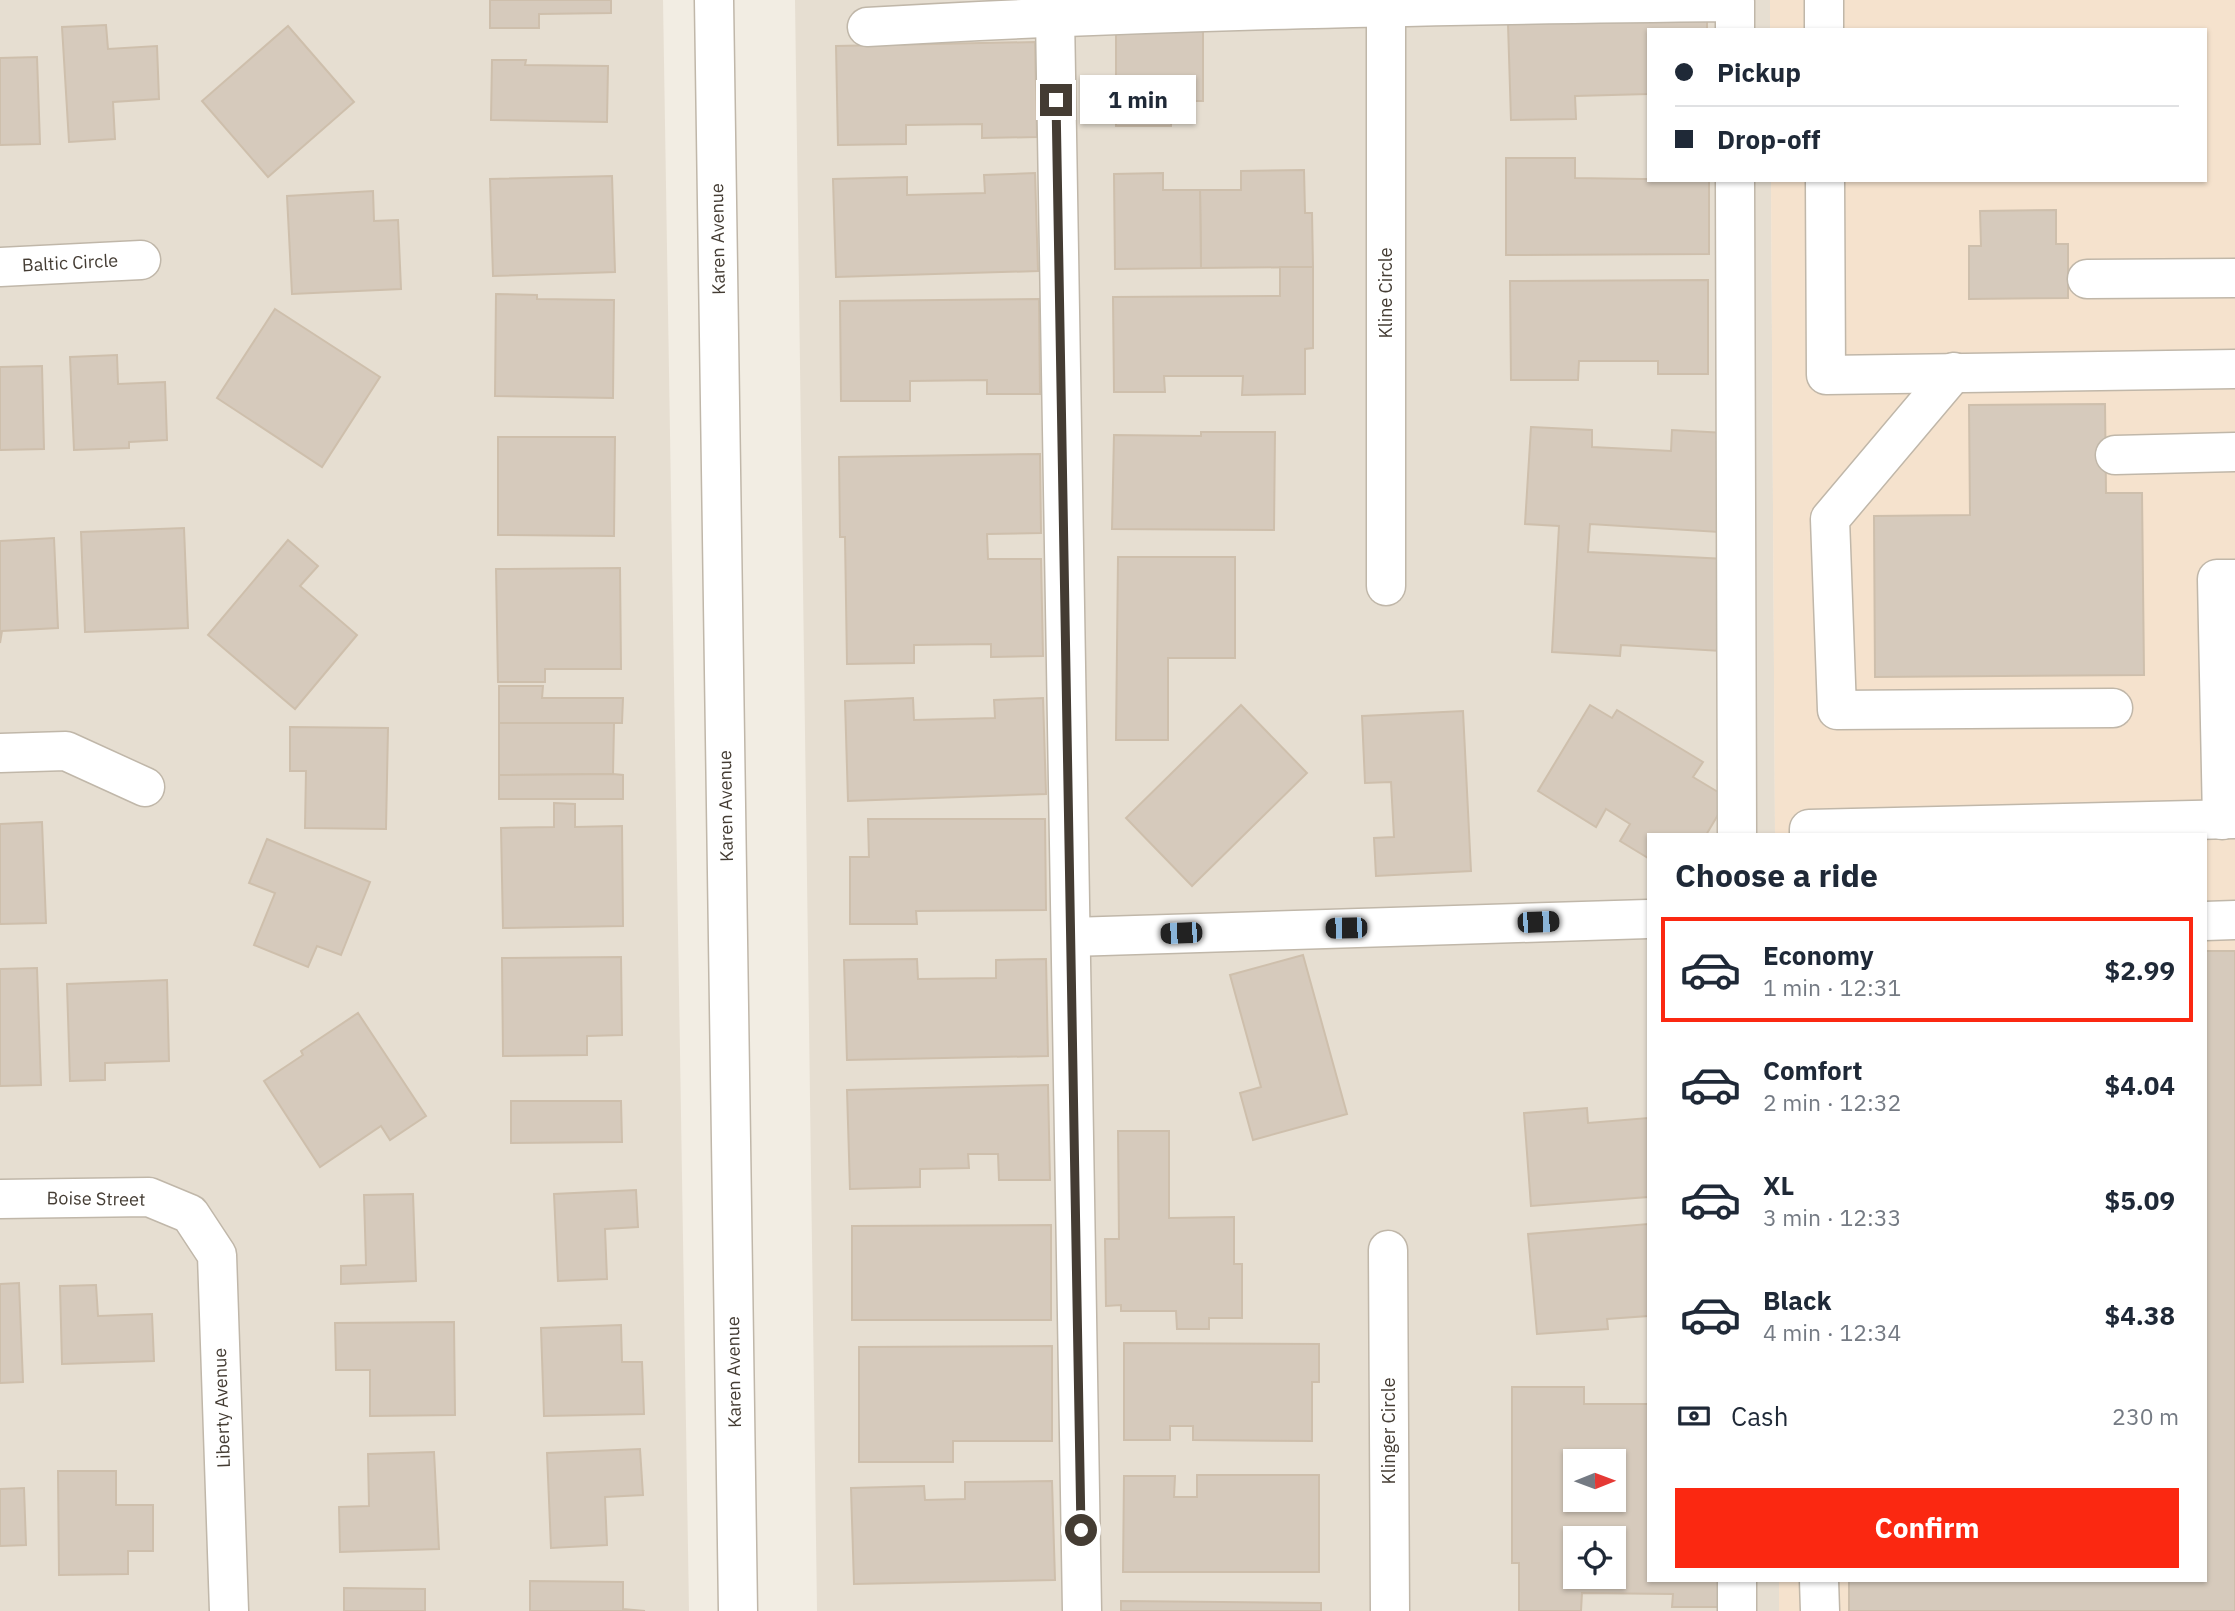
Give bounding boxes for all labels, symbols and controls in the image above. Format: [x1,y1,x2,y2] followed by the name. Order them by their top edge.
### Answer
[1717,55,1801,89] text: Pickup
[1080,76,1196,124] callout: 1 min
[1040,84,1072,116] route end
[1108,84,1168,114] text: 1 min
[1717,122,1820,156] text: Drop-off
[705,183,730,295] street label: Karen Avenue
[1374,247,1397,339] street label: Kline Circle
[21,248,119,277] street label: Baltic Circle
[713,750,738,862] street label: Karen Avenue
[1675,854,1878,896] text: Choose a ride
[1517,911,1560,933] car
[1325,917,1368,939] car
[1160,922,1203,944] car
[1679,938,1742,1001] icon: car
[1763,938,1874,972] text: Economy
[2105,953,2175,987] text: $2.99
[1763,972,1901,1002] text: 1 min · 12:31
[1679,1053,1742,1116] icon: car
[1763,1053,1862,1087] text: Comfort
[2105,1068,2175,1102] text: $4.04
[1763,1087,1901,1117] text: 2 min · 12:32
[1679,1168,1742,1231] icon: car
[1763,1168,1794,1202] text: XL
[2105,1183,2175,1217] text: $5.09
[47,1186,146,1211] street label: Boise Street
[1763,1202,1901,1232] text: 3 min · 12:33
[1679,1283,1742,1346] icon: car
[1763,1283,1831,1317] text: Black
[2105,1298,2175,1332] text: $4.38
[721,1316,746,1428] street label: Karen Avenue
[1763,1317,1901,1347] text: 4 min · 12:34
[208,1347,235,1468] street label: Liberty Avenue
[1377,1377,1400,1485] street label: Klinger Circle
[1675,1397,1713,1435] icon: cash
[1731,1399,1788,1433] text: Cash
[2112,1401,2179,1431] text: 230 m
[1563,1449,1626,1512] north arrow
[1563,1449,1626,1589] map controls
[1675,1488,2179,1568] button: Confirm
[1065,1514,1097,1546] route start
[1563,1526,1626,1589] button: locate

